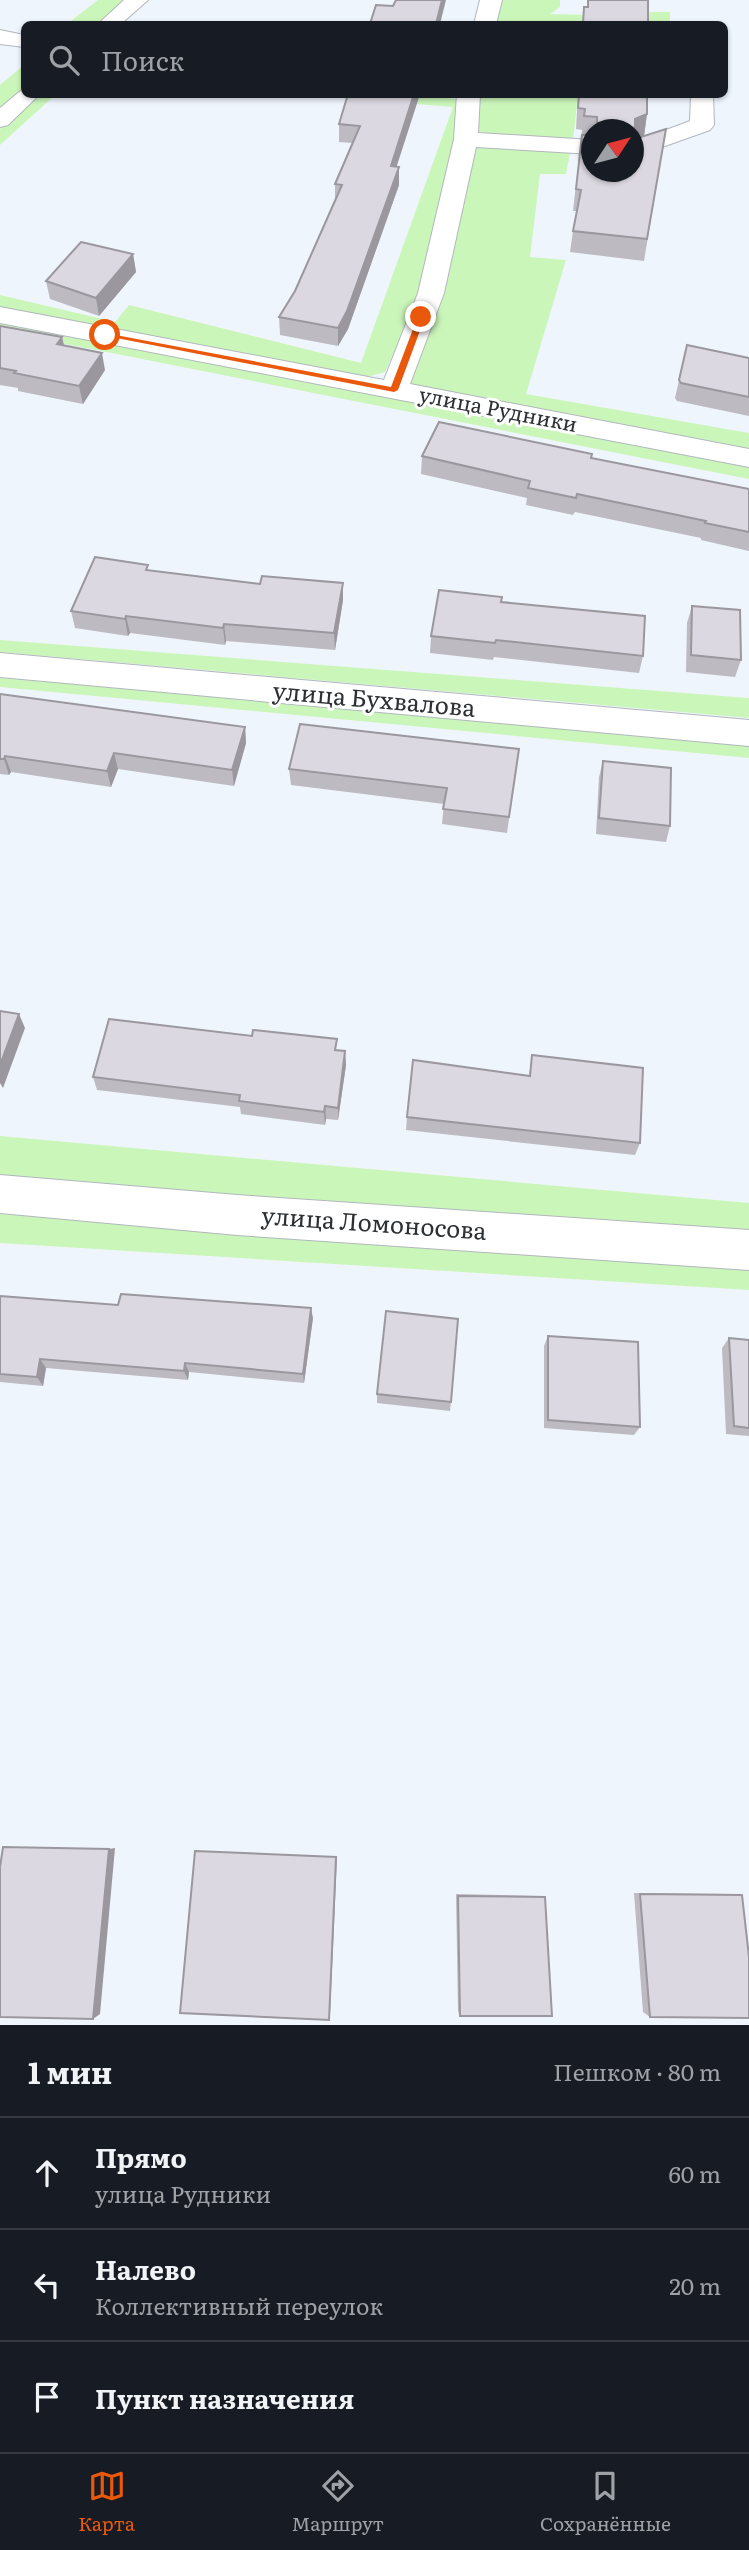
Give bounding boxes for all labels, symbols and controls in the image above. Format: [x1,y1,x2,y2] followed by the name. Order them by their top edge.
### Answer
[21,21,728,98] search box
[101,40,184,79] text: Поиск
[45,41,83,79] icon: search
[581,119,644,182] north arrow
[405,301,436,332] route end
[89,319,120,350] route start
[417,377,580,438] street label: улица Рудники
[271,671,477,724] street label: улица Бухвалова
[260,1196,488,1247] street label: улица Ломоносова
[28,2049,112,2093] text: 1 мин
[553,2054,721,2088] text: Пешком · 80 m
[95,2137,187,2176] text: Прямо
[28,2154,66,2192] icon: ahead
[668,2156,721,2190] text: 60 m
[95,2176,271,2210] text: улица Рудники
[95,2249,196,2288] text: Налево
[28,2266,66,2304] icon: left
[669,2268,721,2302] text: 20 m
[95,2288,383,2322] text: Коллективный переулок
[28,2378,66,2416] icon: arrive
[95,2378,354,2417] text: Пункт назначения
[78,2467,135,2537] tab: Карта
[291,2467,384,2537] tab: Маршрут
[540,2467,671,2537] tab: Сохранённые

